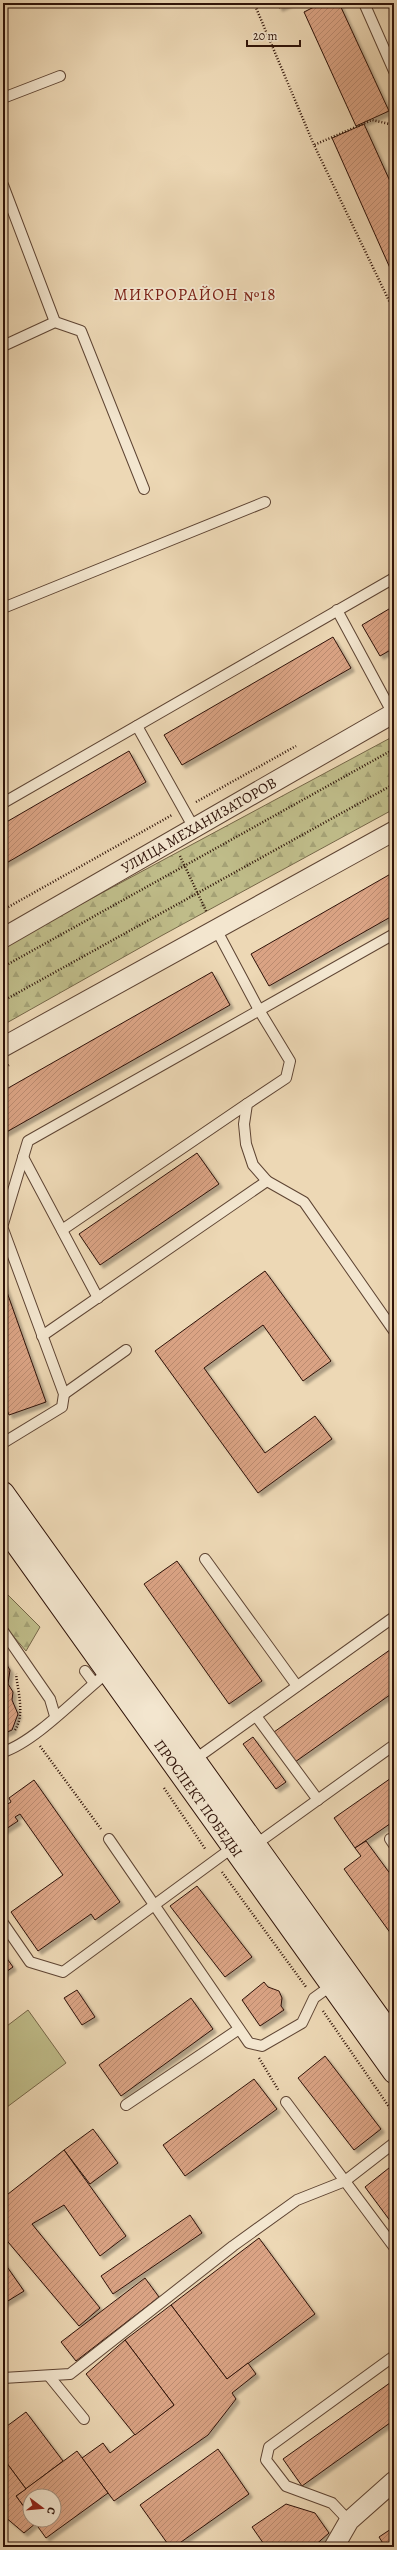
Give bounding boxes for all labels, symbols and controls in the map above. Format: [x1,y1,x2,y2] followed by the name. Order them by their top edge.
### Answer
[247,22,300,48] scale bar
[253,28,277,44] text: 20 m
[113,283,277,306] district label: МИКРОРАЙОН №18
[117,773,280,878] street label: УЛИЦА МЕХАНИЗАТОРОВ
[150,1736,247,1861] street label: ПРОСПЕКТ ПОБЕДЫ
[22,2488,62,2528] north arrow
[43,2505,59,2516] text: С

